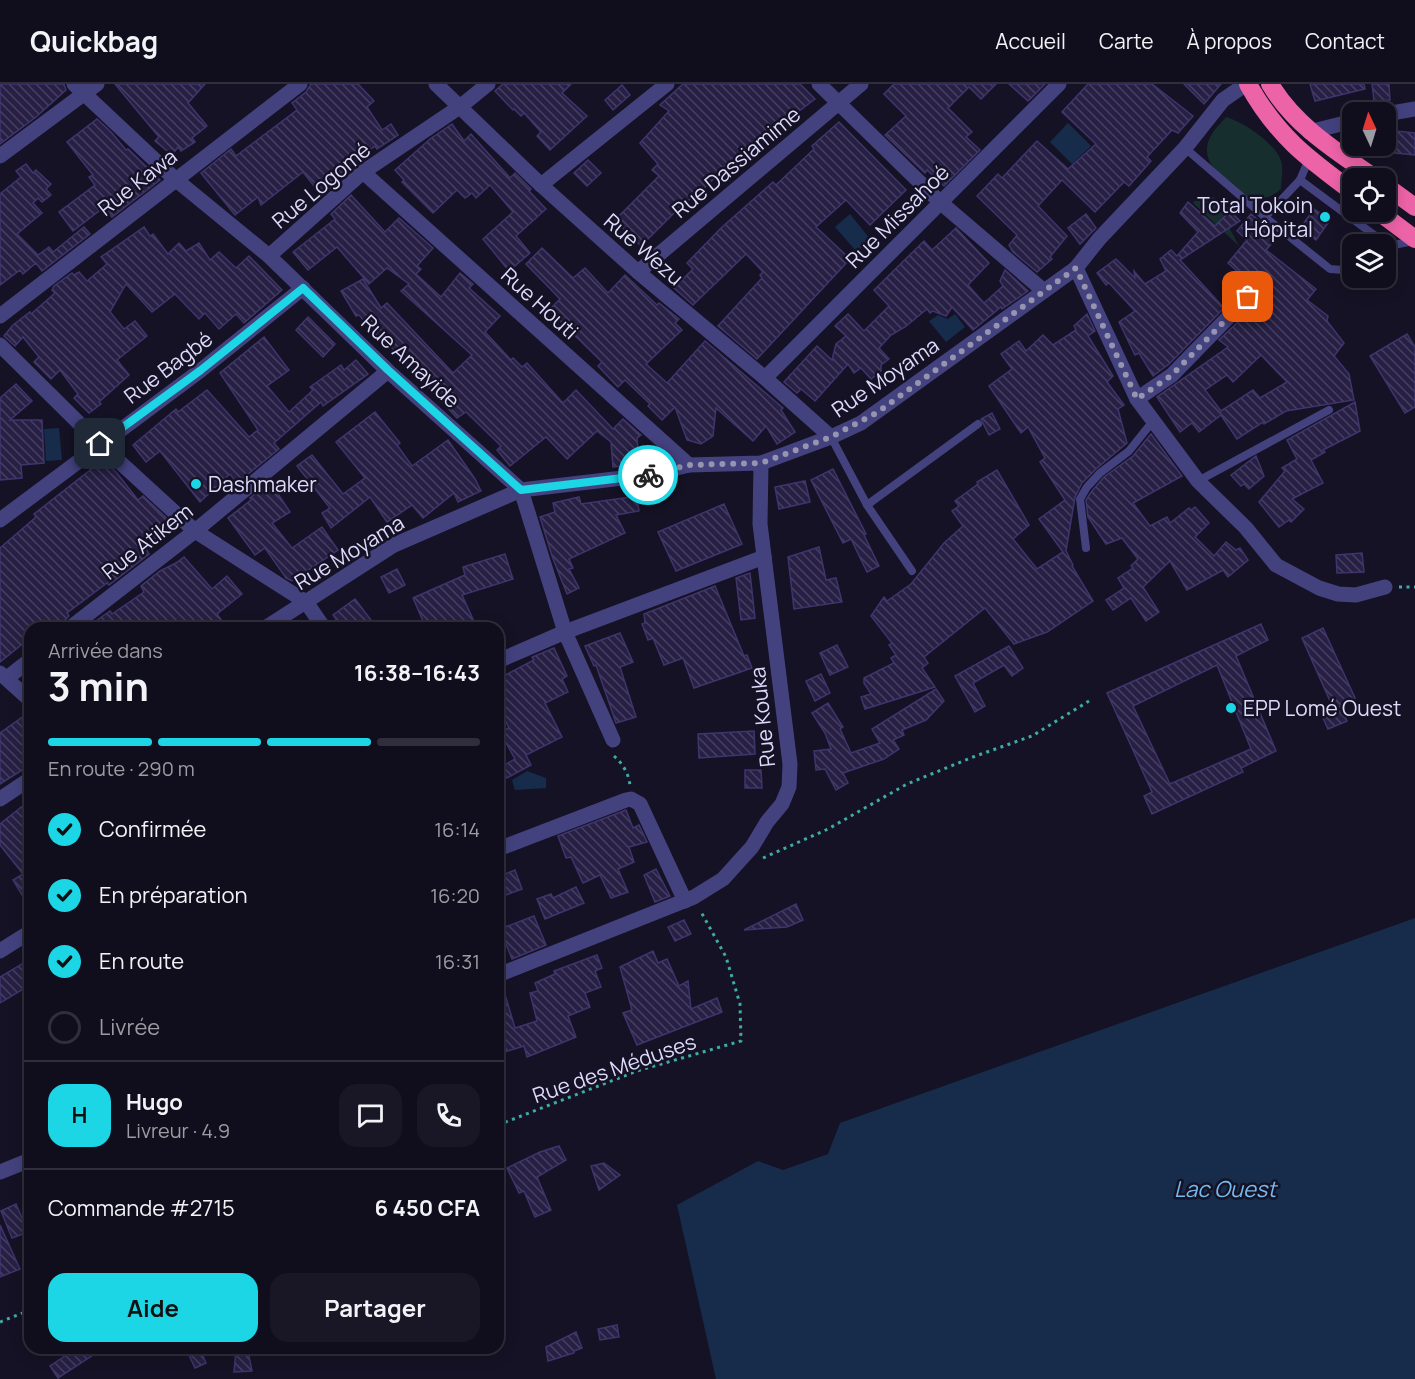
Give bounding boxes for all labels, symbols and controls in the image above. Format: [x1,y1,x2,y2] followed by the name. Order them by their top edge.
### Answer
[30,22,158,60] text: Quickbag
[995,27,1066,55] text: Accueil
[1099,27,1153,55] text: Carte
[1186,27,1272,55] text: À propos
[1305,27,1385,55] text: Contact
[666,100,806,224] street label: Rue Dassiamime
[1342,102,1396,156] north arrow
[1342,102,1396,288] map controls
[266,136,376,234] street label: Rue Logomé
[92,142,182,222] street label: Rue Kawa
[839,158,955,274] street label: Rue Missahoé
[1342,168,1396,222] button: locate
[1197,191,1313,243] place label: Total Tokoin Hôpital
[598,207,690,291] street label: Rue Wezu
[1318,210,1332,224] marker: Total Tokoin Hôpital
[1342,234,1396,288] button: layers
[495,261,585,345] street label: Rue Houti
[1222,271,1273,322] pin
[1231,280,1264,313] icon: bag
[356,308,466,414] street label: Rue Amayide
[118,325,218,409] street label: Rue Bagbé
[826,331,944,423] street label: Rue Moyama
[74,418,125,469] pin
[83,427,116,460] icon: home
[618,445,678,505] courier
[632,459,665,492] icon: bike
[208,470,317,498] place label: Dashmaker
[189,477,203,491] marker: Dashmaker
[96,497,198,585] street label: Rue Atikem
[289,508,409,596] street label: Rue Moyama
[48,637,163,664] text: Arrivée dans
[354,658,480,688] text: 16:38–16:43
[48,659,149,713] text: 3 min
[743,665,781,769] street label: Rue Kouka
[1243,694,1401,722] place label: EPP Lomé Ouest
[1224,701,1238,715] marker: EPP Lomé Ouest
[48,755,195,782] text: En route · 290 m
[48,813,81,846] icon: check
[99,814,206,844] text: Confirmée
[434,816,480,843] text: 16:14
[48,879,81,912] icon: check
[99,880,247,910] text: En préparation
[430,882,480,909] text: 16:20
[48,945,81,978] icon: check
[99,946,184,976] text: En route
[435,948,480,975] text: 16:31
[99,1012,160,1042] text: Livrée
[528,1027,700,1109] street label: Rue des Méduses
[339,1084,402,1147] button: chat
[417,1084,480,1147] button: phone
[126,1087,183,1117] text: Hugo
[72,1100,87,1130] text: H
[126,1117,230,1144] text: Livreur · 4.9
[1174,1174,1278,1204] water label: Lac Ouest
[48,1193,235,1223] text: Commande #2715
[374,1193,480,1223] text: 6 450 CFA
[48,1273,258,1342] button: Aide
[270,1273,480,1342] button: Partager

